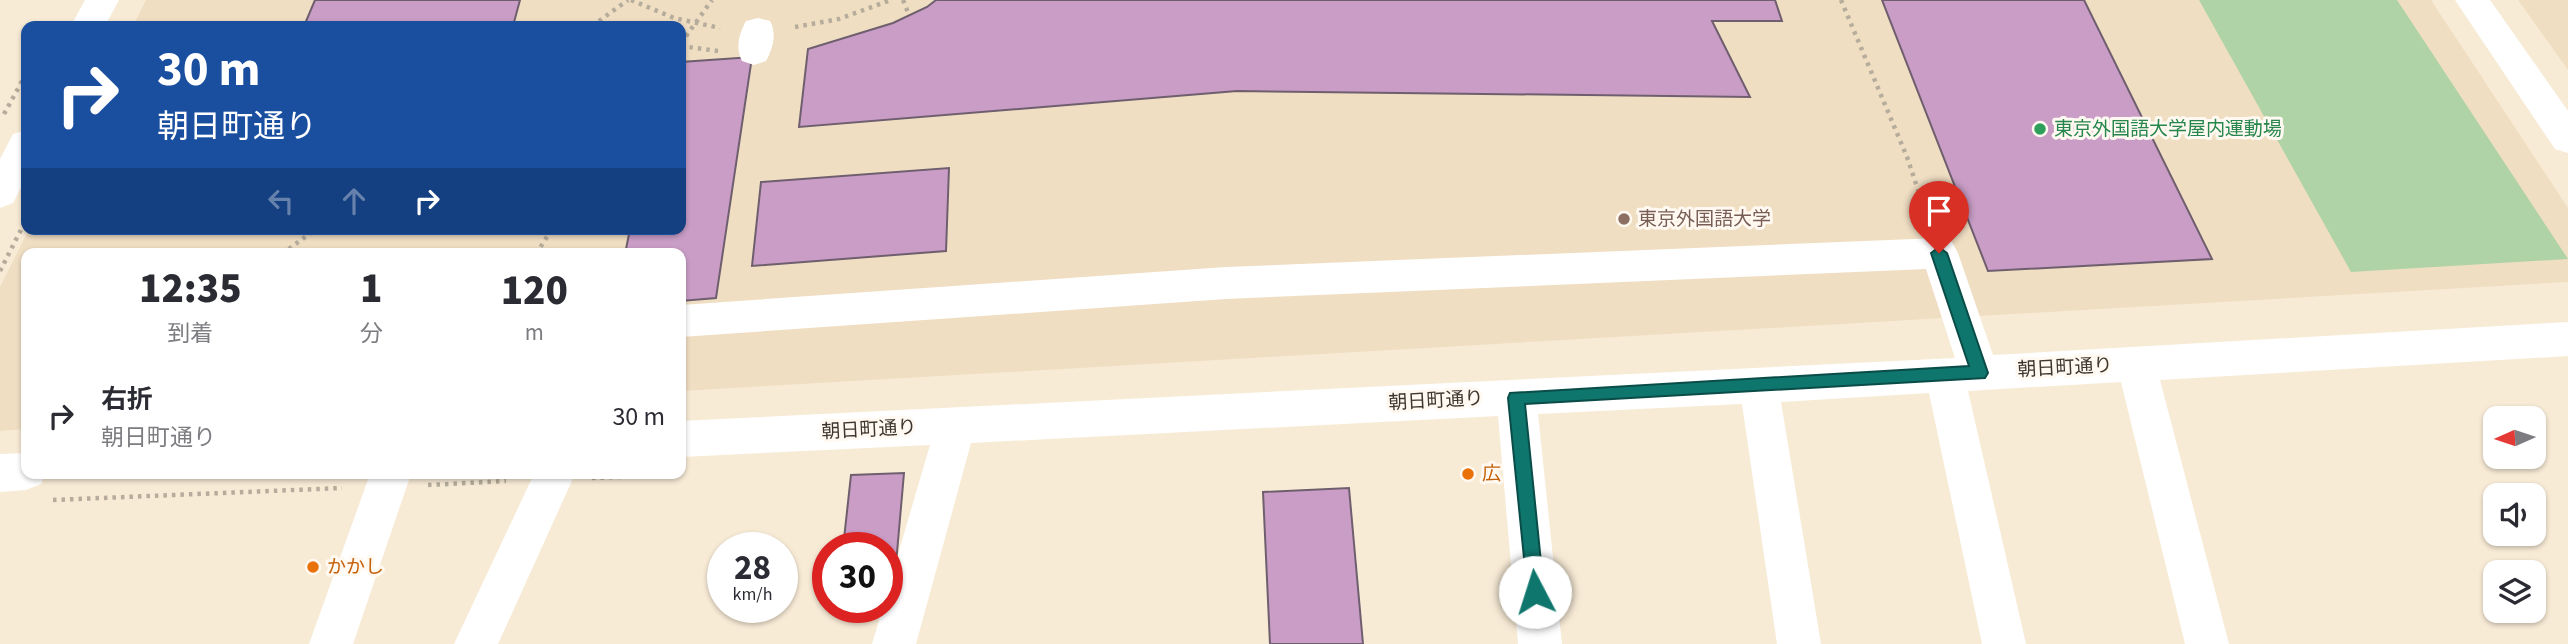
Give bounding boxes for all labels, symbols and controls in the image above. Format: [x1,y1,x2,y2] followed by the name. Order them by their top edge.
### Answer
[157,35,261,105] text: 30 m
[42,49,133,140] icon: right
[157,104,317,150] text: 朝日町通り
[2054,116,2282,143] place label: 東京外国語大学屋内運動場
[2032,121,2048,137] marker: 東京外国語大学屋内運動場
[1909,181,1969,253] pin
[262,182,300,220] icon: left
[335,182,373,220] icon: ahead
[408,182,446,220] icon: right
[1920,192,1958,230] icon: arrive
[1638,206,1771,233] place label: 東京外国語大学
[1616,211,1632,227] marker: 東京外国語大学
[139,259,242,319] text: 12:35
[360,259,382,319] text: 1
[501,261,568,321] text: 120
[525,316,544,349] text: m
[167,317,213,350] text: 到着
[360,317,383,350] text: 分
[2017,352,2113,384] street label: 朝日町通り
[101,381,153,418] text: 右折
[1388,385,1484,417] street label: 朝日町通り
[42,397,80,435] icon: right
[612,398,665,435] text: 30 m
[2483,406,2546,469] north arrow
[2483,406,2546,623] map controls
[821,414,917,446] street label: 朝日町通り
[101,421,216,454] text: 朝日町通り
[1482,461,1501,488] place label: 広
[1460,466,1476,482] marker: 広
[2483,483,2546,546] button: sound
[812,532,903,623] speed limit sign: 30
[734,543,771,593] text: 28
[327,554,384,581] place label: かかし
[1498,555,1572,629] position arrow
[305,559,321,575] marker: かかし
[2483,560,2546,623] button: layers
[733,582,772,607] text: km/h

